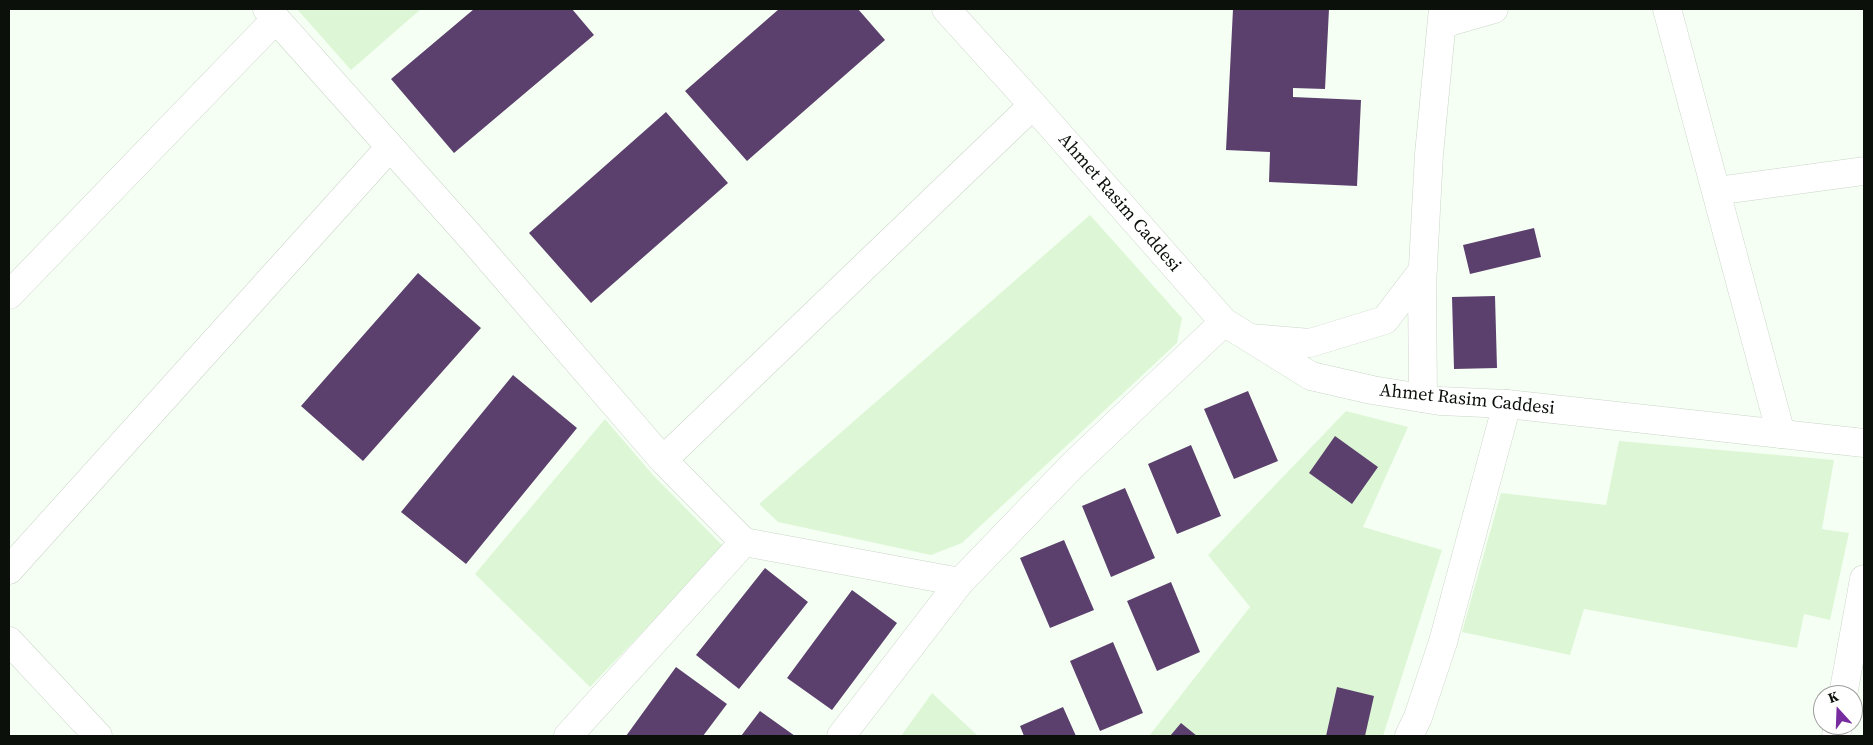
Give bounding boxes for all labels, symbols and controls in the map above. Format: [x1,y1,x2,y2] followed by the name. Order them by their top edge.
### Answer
[1053,130,1185,276] street label: Ahmet Rasim Caddesi
[1378,380,1556,420] street label: Ahmet Rasim Caddesi
[1813,685,1863,735] north arrow
[1825,686,1841,708] text: K

